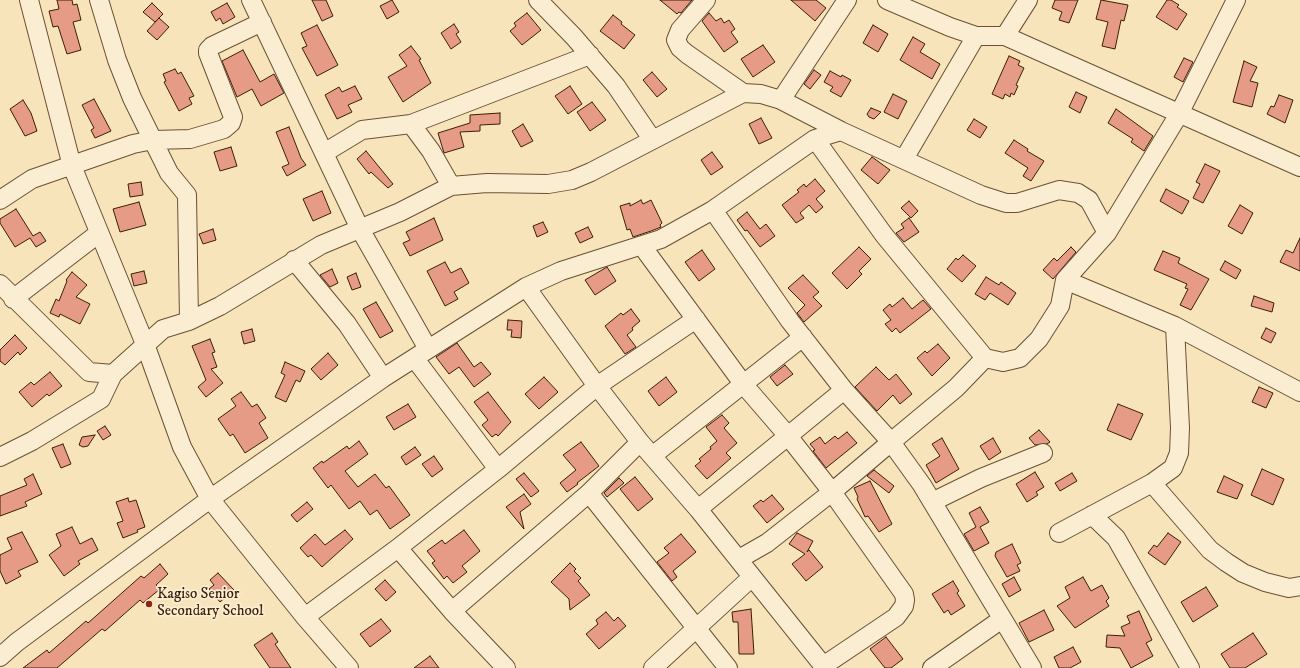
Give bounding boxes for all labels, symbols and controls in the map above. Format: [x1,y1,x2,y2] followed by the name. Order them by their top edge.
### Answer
[157,586,264,621] place label: Kagiso Senior Secondary School
[144,599,154,609] marker: Kagiso Senior Secondary School

